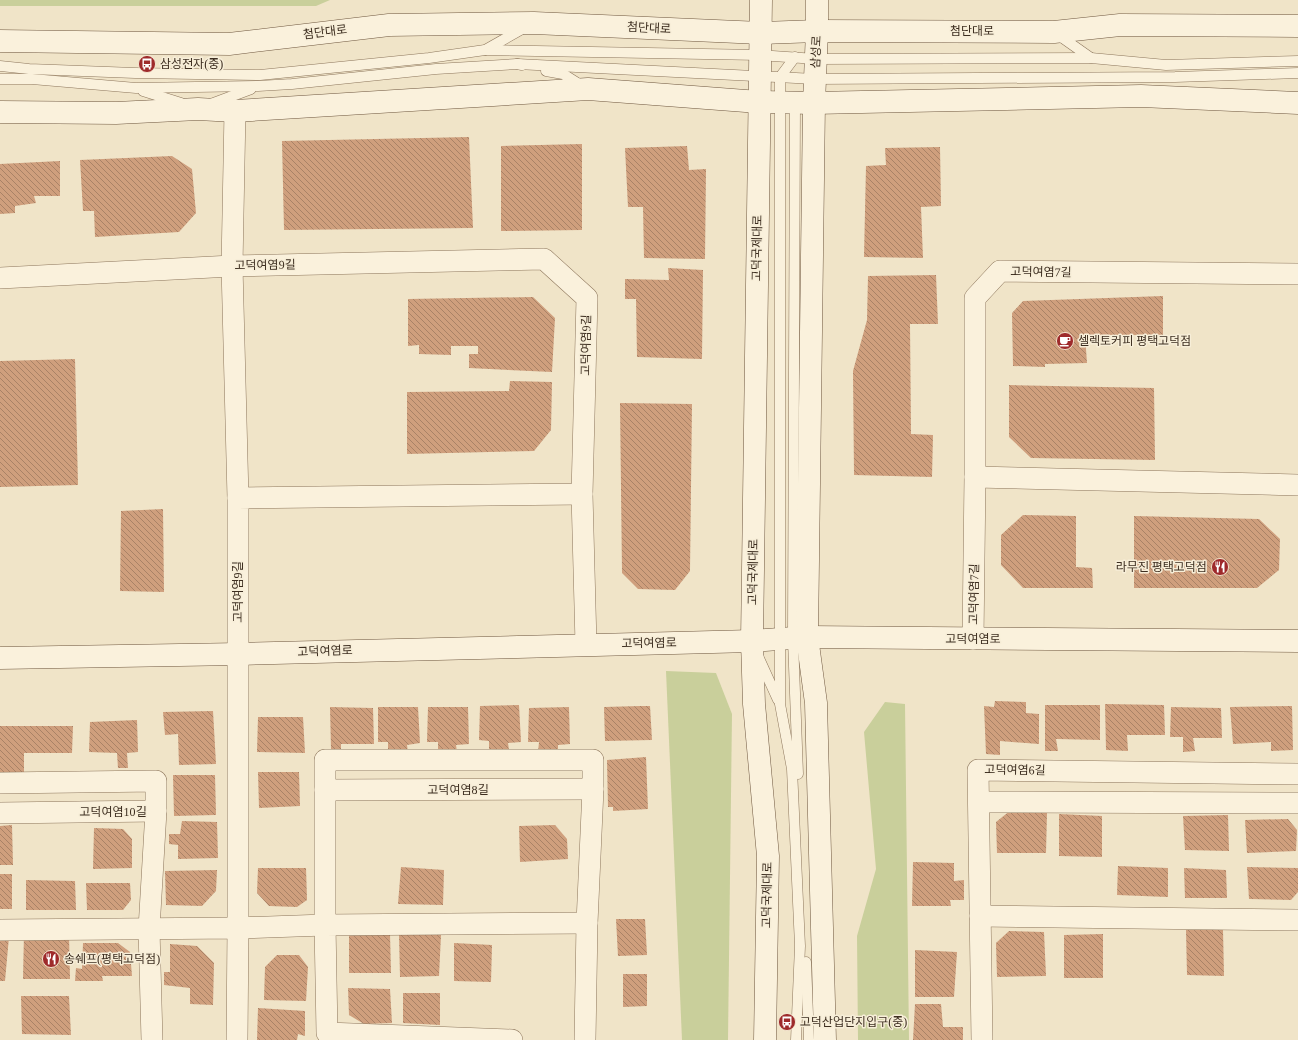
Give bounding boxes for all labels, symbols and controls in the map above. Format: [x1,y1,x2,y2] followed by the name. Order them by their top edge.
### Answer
[627,20,671,36] street label: 첨단대로
[302,22,348,42] street label: 첨단대로
[950,24,994,38] street label: 첨단대로
[808,35,824,69] street label: 삼성로
[137,54,157,74] bus stop icon: 삼성전자(중)
[160,57,223,71] place label: 삼성전자(중)
[749,215,765,281] street label: 고덕국제대로
[234,257,296,273] street label: 고덕여염9길
[1010,264,1072,280] street label: 고덕여염7길
[578,314,594,376] street label: 고덕여염9길
[1055,331,1075,351] cafe icon: 셀렉토커피 평택고덕점
[1078,334,1191,348] place label: 셀렉토커피 평택고덕점
[745,539,761,605] street label: 고덕국제대로
[1210,557,1230,577] restaurant icon: 라무진 평택고덕점
[1116,560,1207,574] place label: 라무진 평택고덕점
[231,561,245,623] street label: 고덕여염9길
[966,563,982,625] street label: 고덕여염7길
[945,632,1001,646] street label: 고덕여염로
[621,636,677,650] street label: 고덕여염로
[297,643,353,659] street label: 고덕여염로
[984,762,1046,778] street label: 고덕여염6길
[427,783,489,797] street label: 고덕여염8길
[79,805,147,819] street label: 고덕여염10길
[759,862,775,928] street label: 고덕국제대로
[41,949,61,969] restaurant icon: 송쉐프(평택고덕점)
[64,952,160,966] place label: 송쉐프(평택고덕점)
[777,1012,797,1032] bus stop icon: 고덕산업단지입구(중)
[800,1015,907,1029] place label: 고덕산업단지입구(중)

